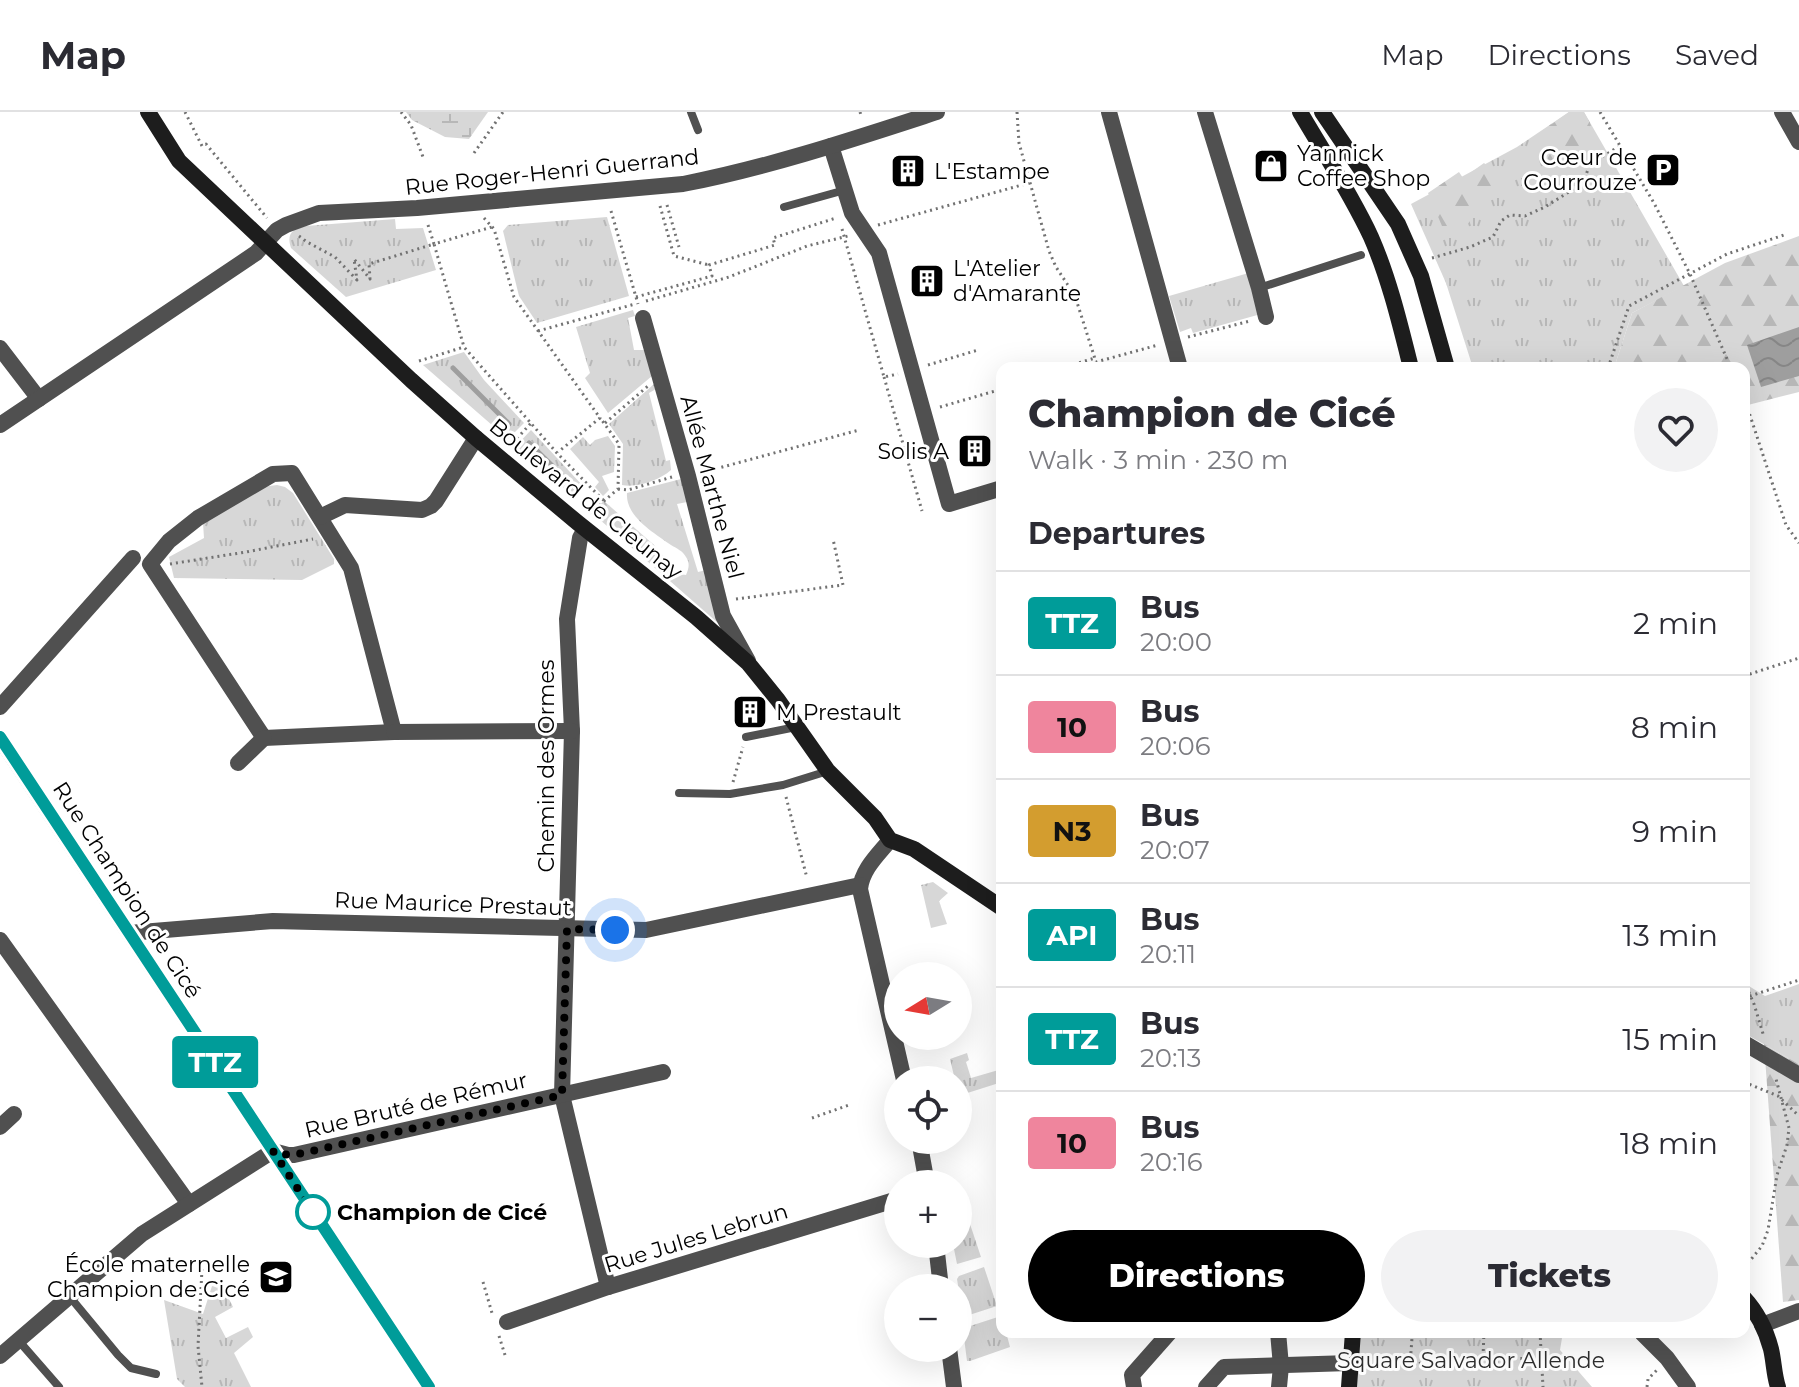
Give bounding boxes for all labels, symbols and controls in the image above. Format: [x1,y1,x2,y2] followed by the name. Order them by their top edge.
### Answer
[40,32,126,79] text: Map
[1381,38,1443,72] text: Map
[1487,38,1631,72] text: Directions
[1675,38,1759,72] text: Saved
[1297,140,1430,192] place label: Yannick Coffee Shop
[404,143,700,201] street label: Rue Roger-Henri Guerrand
[1523,144,1637,196] place label: Cœur de Courrouze
[1252,147,1290,185] shop icon: Yannick Coffee Shop
[1644,151,1682,189] parking icon: Cœur de Courrouze
[889,152,927,190] building icon: L'Estampe
[934,158,1050,185] place label: L'Estampe
[953,255,1081,307] place label: L'Atelier d'Amarante
[908,262,946,300] building icon: L'Atelier d'Amarante
[1634,388,1718,472] button: heart
[1028,390,1396,437] text: Champion de Cicé
[675,392,749,582] street label: Allée Marthe Niel
[484,413,688,585] street label: Boulevard de Cleunay
[956,432,994,470] building icon: Solis A
[878,438,949,465] place label: Solis A
[1028,444,1288,476] text: Walk · 3 min · 230 m
[1028,515,1205,552] text: Departures
[1140,589,1200,626] text: Bus
[1633,605,1718,642] text: 2 min
[1045,606,1099,640] text: TTZ
[1140,626,1212,658] text: 20:00
[533,659,560,872] street label: Chemin des Ormes
[731,693,769,731] building icon: M Prestault
[1140,693,1200,730] text: Bus
[776,699,902,726] place label: M Prestault
[1631,709,1718,746] text: 8 min
[1057,710,1087,744] text: 10
[1140,730,1210,762] text: 20:06
[47,777,207,1003] street label: Rue Champion de Cicé
[1140,797,1200,834] text: Bus
[1632,813,1718,850] text: 9 min
[1052,814,1092,848] text: N3
[1140,834,1210,866] text: 20:07
[334,886,572,922] street label: Rue Maurice Prestaut
[1140,901,1200,938] text: Bus
[595,910,635,950] your location
[1622,917,1718,954] text: 13 min
[1047,918,1097,952] text: API
[1140,938,1196,970] text: 20:11
[884,962,972,1050] north arrow
[884,962,972,1362] map controls
[1140,1005,1200,1042] text: Bus
[1622,1021,1718,1058] text: 15 min
[1045,1022,1099,1056] text: TTZ
[169,1036,261,1088] line badge: TTZ
[1140,1042,1202,1074] text: 20:13
[188,1045,242,1079] text: TTZ
[302,1066,530,1144] street label: Rue Bruté de Rémur
[884,1066,972,1154] button: locate
[1140,1109,1200,1146] text: Bus
[1620,1125,1718,1162] text: 18 min
[1057,1126,1087,1160] text: 10
[1140,1146,1203,1178] text: 20:16
[884,1170,972,1258] button: +
[296,1195,330,1229] marker: Champion de Cicé
[601,1197,791,1279] street label: Rue Jules Lebrun
[337,1199,547,1226] place label: Champion de Cicé
[1028,1230,1365,1322] button: Directions
[1381,1230,1718,1322] button: Tickets
[47,1251,250,1303] place label: École maternelle Champion de Cicé
[257,1258,295,1296] school or university icon: École maternelle Champion de Cicé
[884,1274,972,1362] button: −
[1337,1347,1605,1374] park label: Square Salvador Allende

